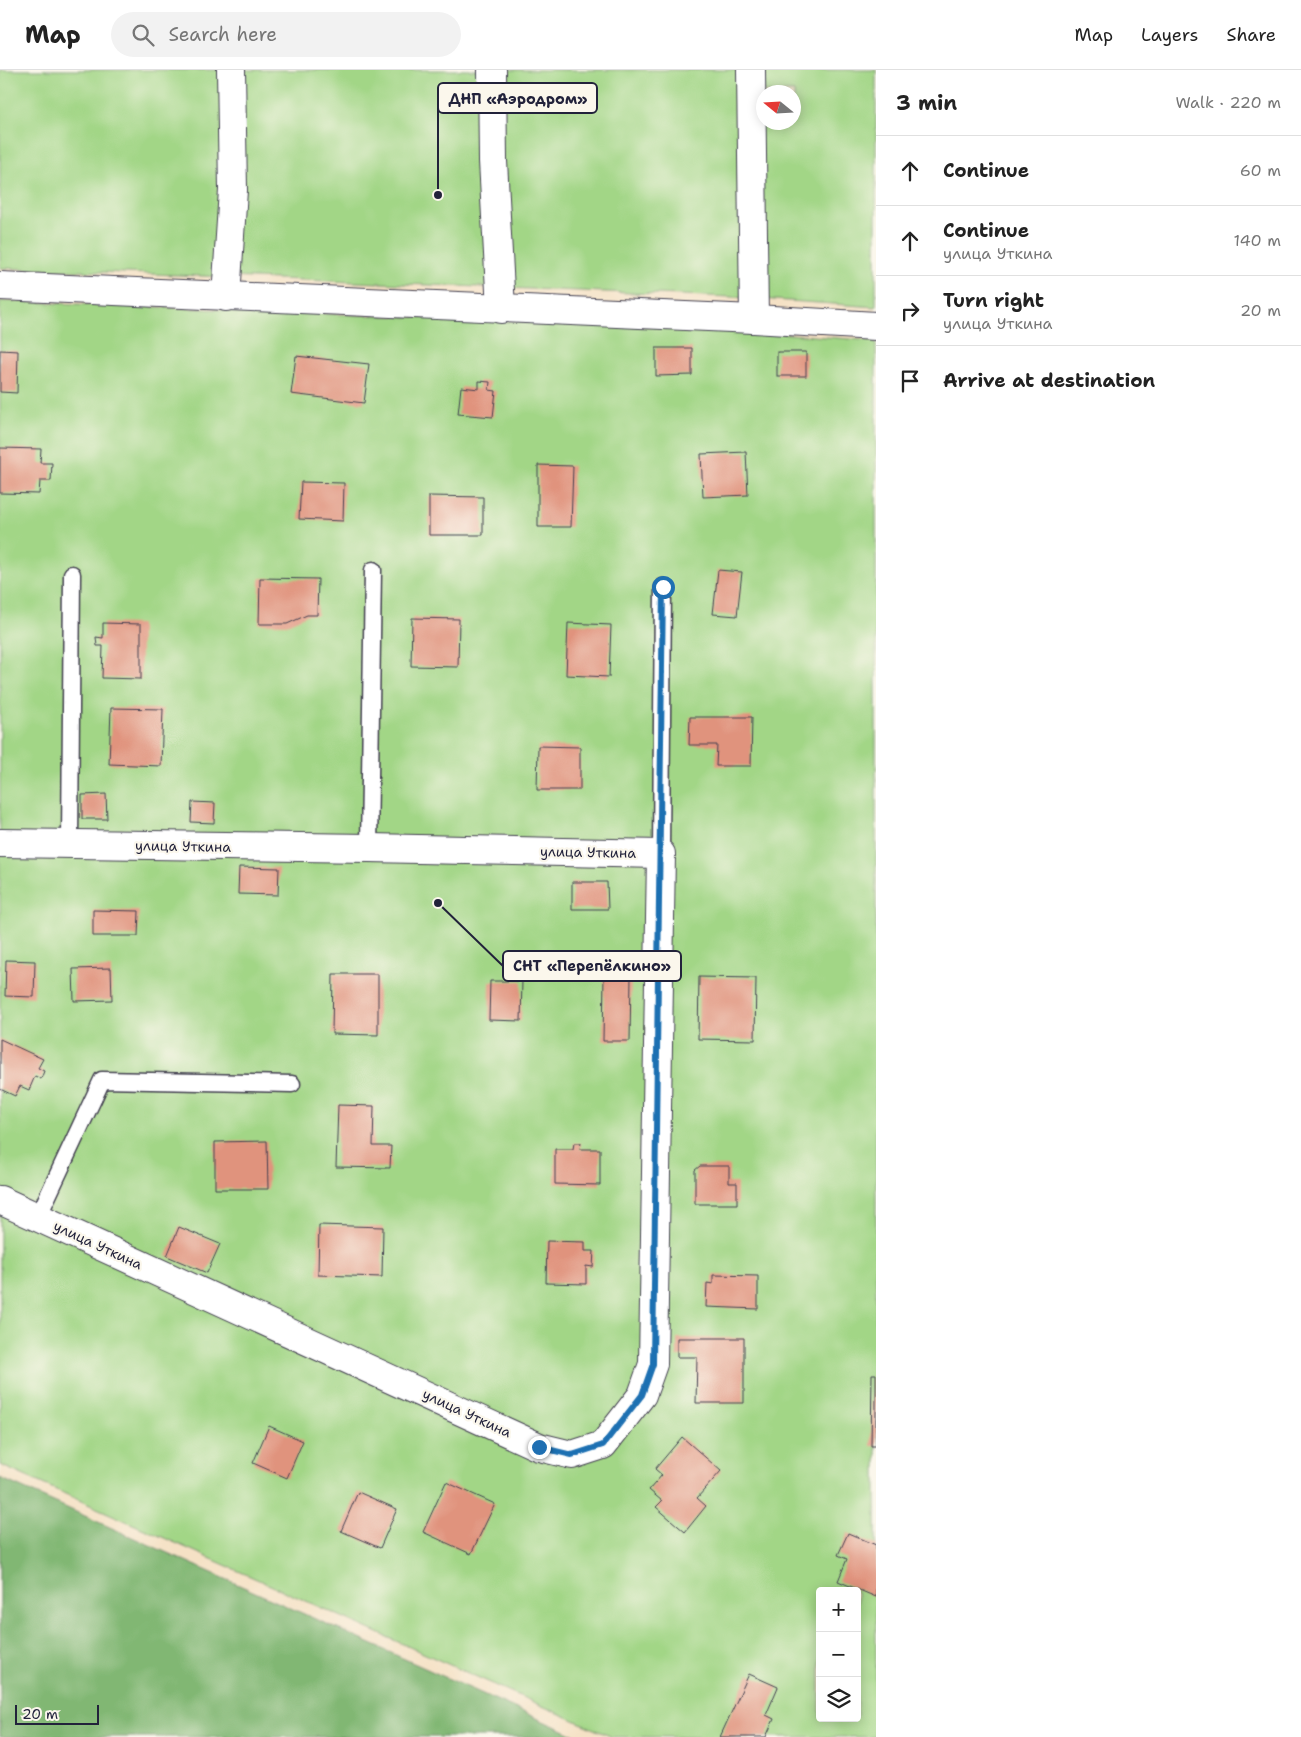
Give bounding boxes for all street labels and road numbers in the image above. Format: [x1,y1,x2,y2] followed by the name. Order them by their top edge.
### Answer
[135,836,231,856] street label: улица Уткина
[540,842,636,862] street label: улица Уткина
[51,1217,146,1274] street label: улица Уткина
[420,1385,515,1442] street label: улица Уткина

